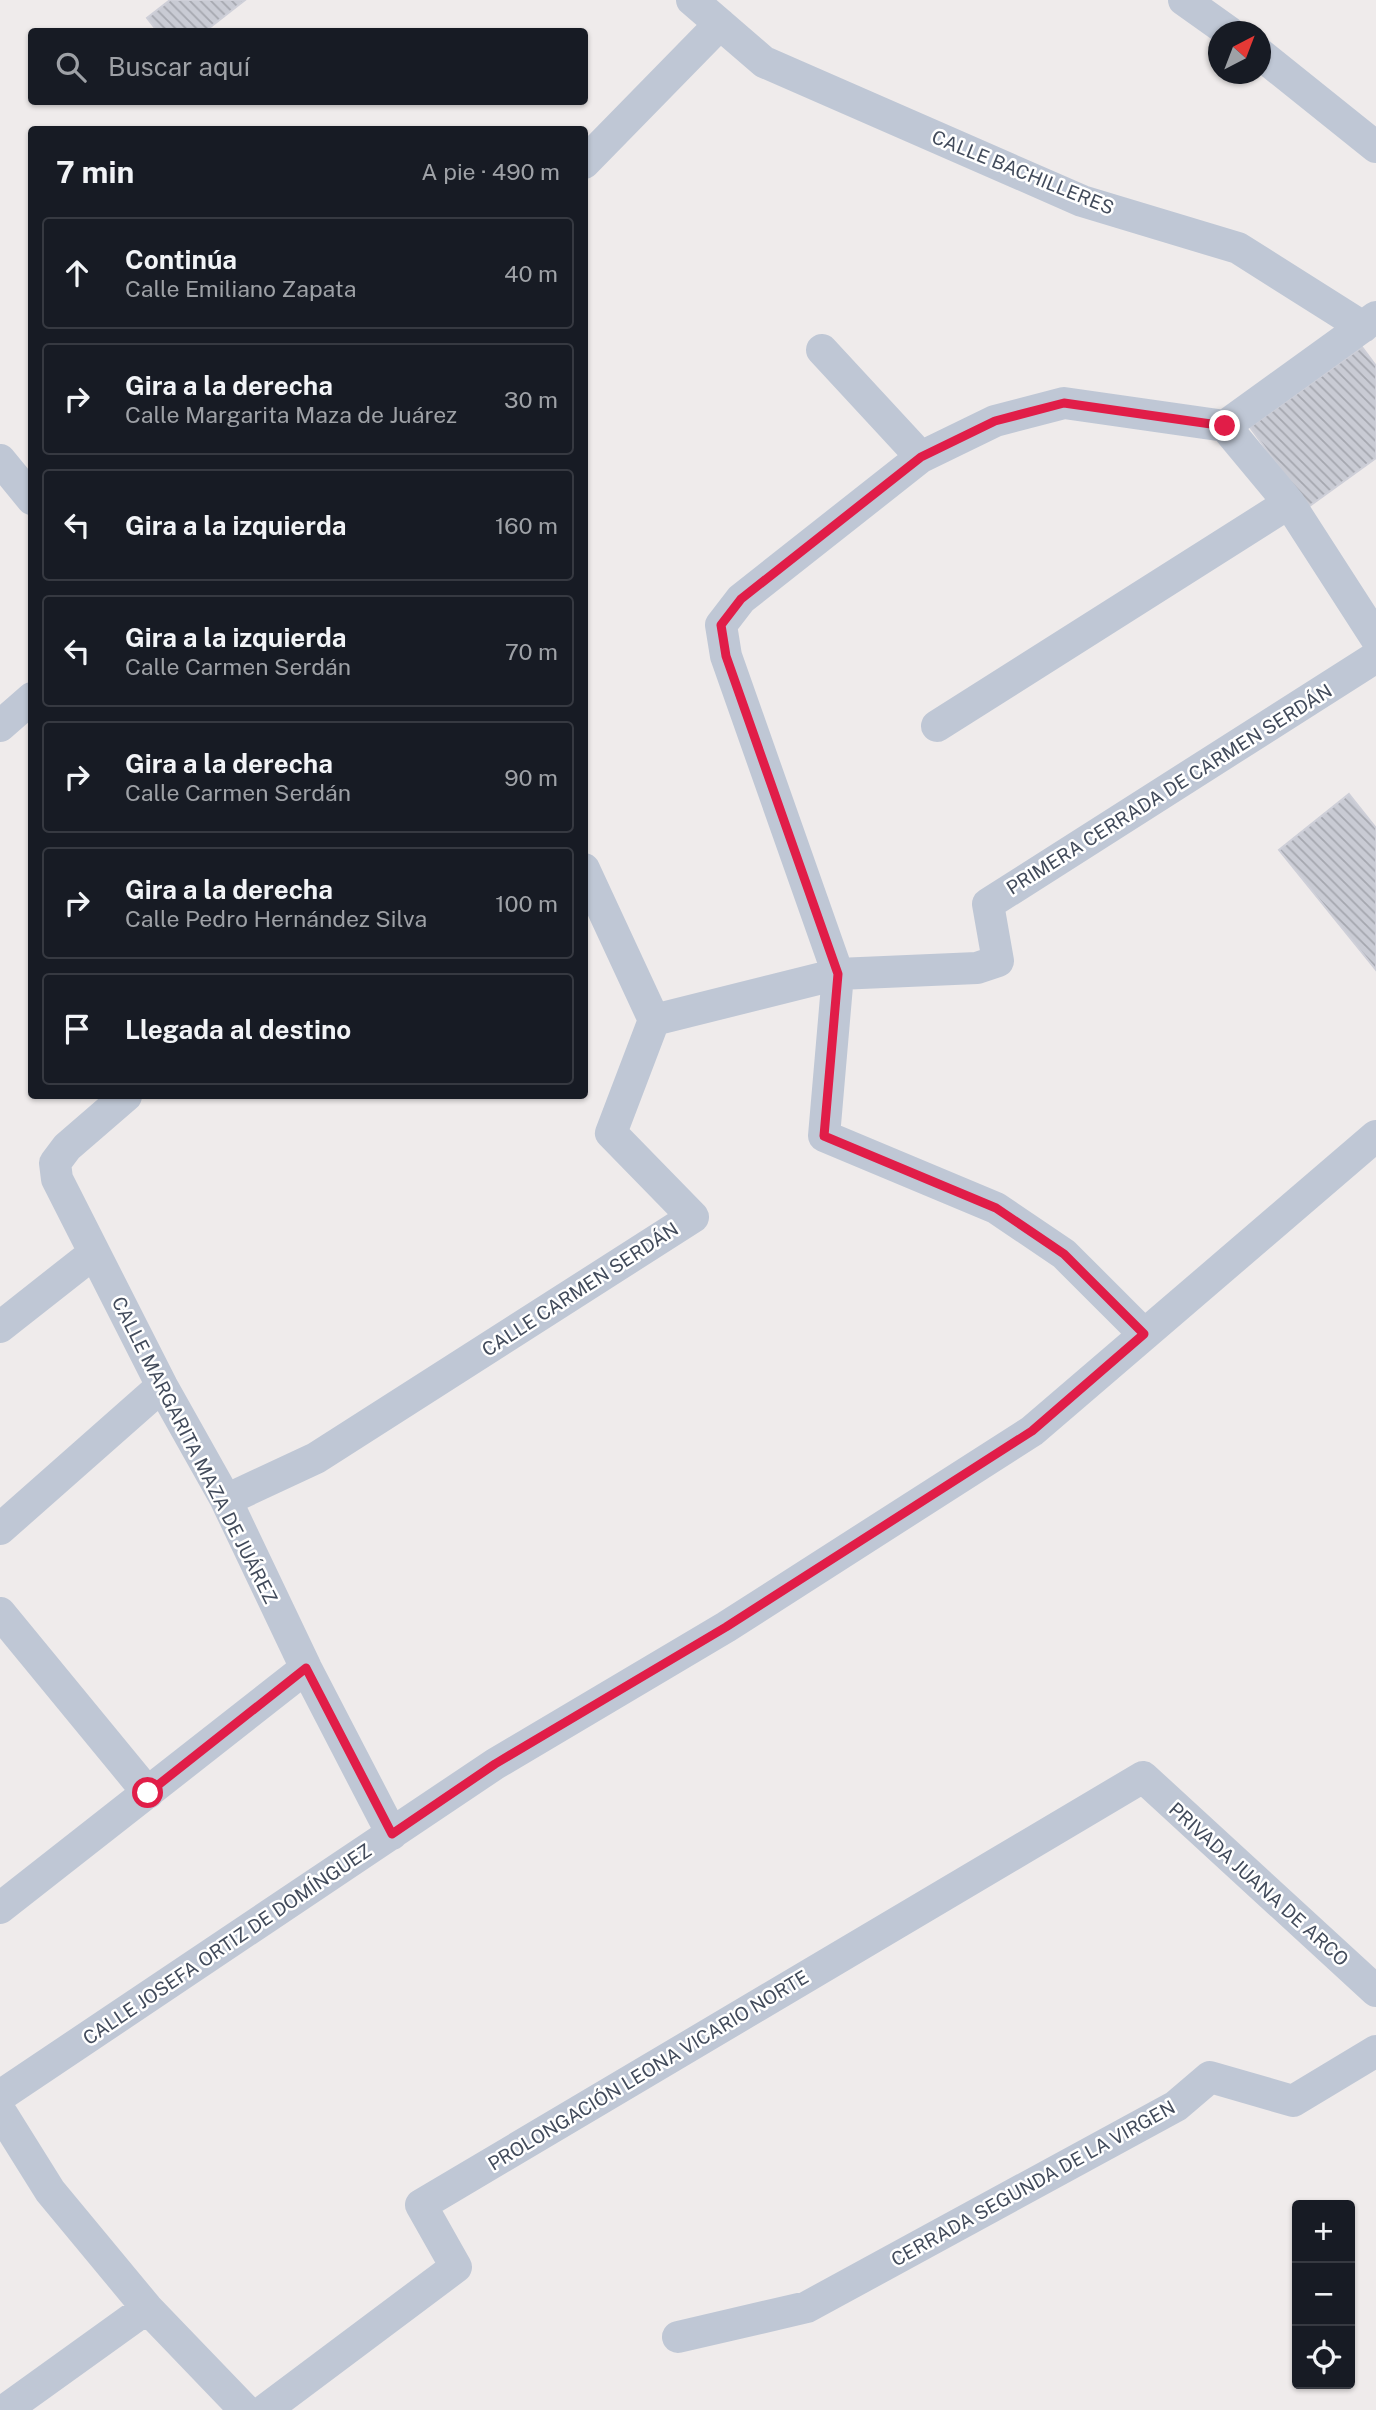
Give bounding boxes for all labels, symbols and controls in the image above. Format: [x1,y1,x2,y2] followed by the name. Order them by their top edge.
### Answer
[1208,21,1271,84] north arrow
[28,28,588,105] search box
[52,48,90,86] icon: search
[108,51,250,82] text: Buscar aquí
[929,125,1117,219] street label: CALLE BACHILLERES
[56,154,134,190] text: 7 min
[421,158,560,185] text: A pie · 490 m
[125,244,237,275] text: Continúa
[58,254,96,292] icon: ahead
[504,260,558,287] text: 40 m
[125,275,356,302] text: Calle Emiliano Zapata
[125,370,333,401] text: Gira a la derecha
[58,380,96,418] icon: right
[504,386,558,413] text: 30 m
[125,401,457,428] text: Calle Margarita Maza de Juárez
[1209,410,1240,441] route end
[58,506,96,544] icon: left
[125,510,347,541] text: Gira a la izquierda
[495,512,558,539] text: 160 m
[125,622,347,653] text: Gira a la izquierda
[58,632,96,670] icon: left
[505,638,558,665] text: 70 m
[125,653,351,680] text: Calle Carmen Serdán
[1002,679,1336,899] street label: PRIMERA CERRADA DE CARMEN SERDÁN
[125,748,333,779] text: Gira a la derecha
[58,758,96,796] icon: right
[504,764,558,791] text: 90 m
[125,779,351,806] text: Calle Carmen Serdán
[125,874,333,905] text: Gira a la derecha
[58,884,96,922] icon: right
[495,890,558,917] text: 100 m
[125,905,427,932] text: Calle Pedro Hernández Silva
[58,1010,96,1048] icon: arrive
[125,1014,351,1045] text: Llegada al destino
[478,1217,682,1361] street label: CALLE CARMEN SERDÁN
[108,1293,282,1607] street label: CALLE MARGARITA MAZA DE JUÁREZ
[132,1777,163,1808] route start
[1165,1798,1353,1970] street label: PRIVADA JUANA DE ARCO
[79,1839,375,2049] street label: CALLE JOSEFA ORTIZ DE DOMÍNGUEZ
[484,1965,812,2175] street label: PROLONGACIÓN LEONA VICARIO NORTE
[887,2096,1179,2270] street label: CERRADA SEGUNDA DE LA VIRGEN
[1292,2200,1355,2389] map controls
[1292,2200,1355,2263] button: +
[1292,2263,1355,2326] button: −
[1292,2326,1355,2389] button: locate

